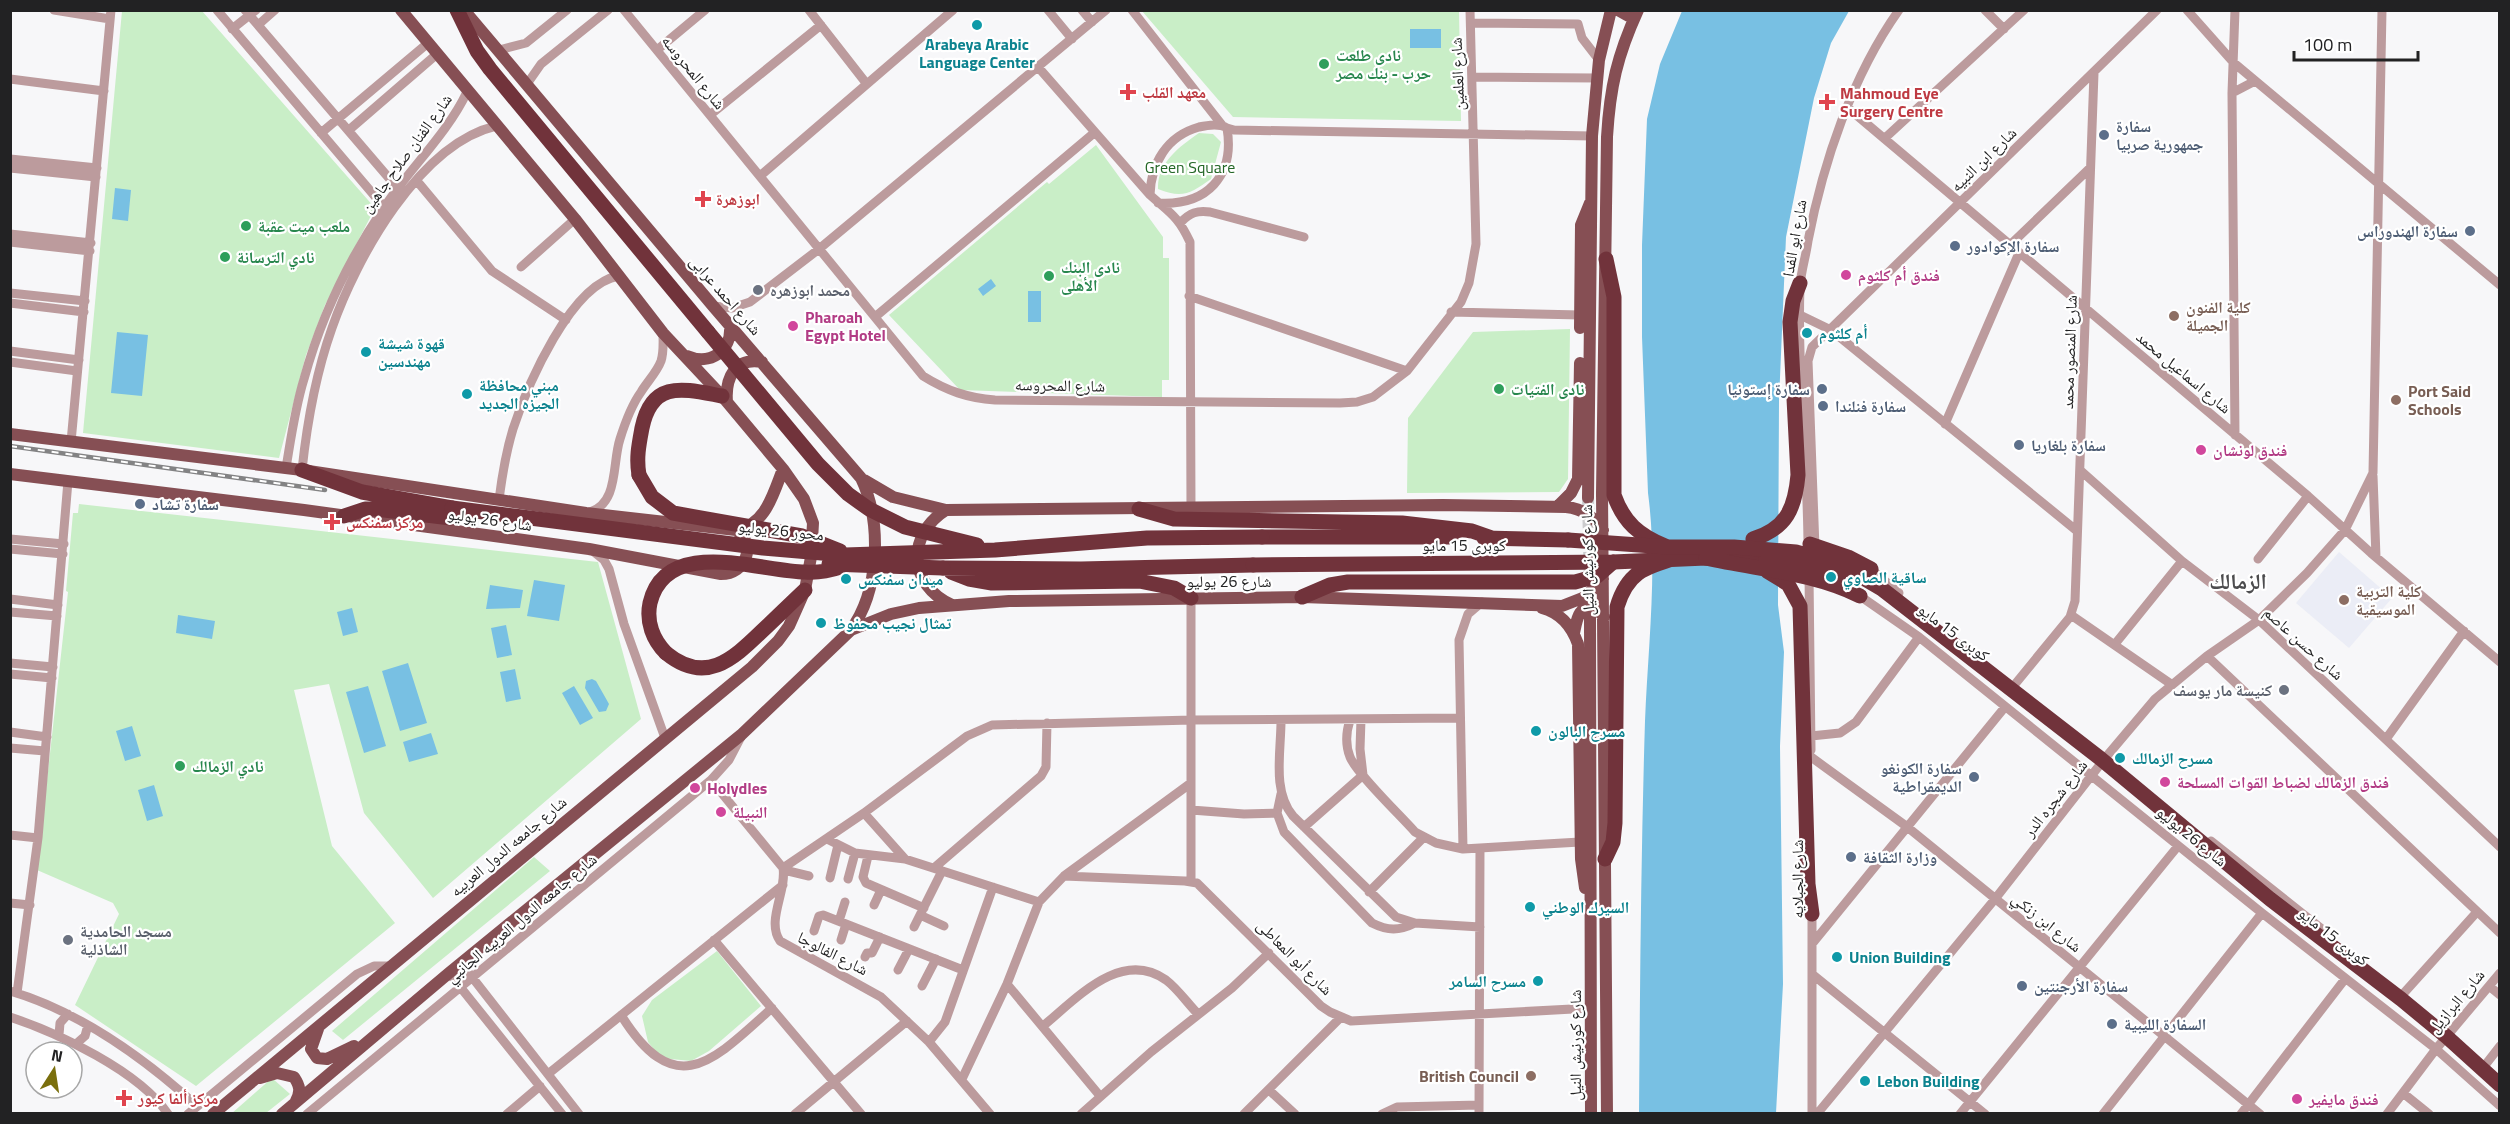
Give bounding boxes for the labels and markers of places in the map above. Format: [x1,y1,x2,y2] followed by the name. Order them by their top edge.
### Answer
[970,18,984,32] marker: Arabeya Arabic Language Center
[919,32,1035,74] place label: Arabeya Arabic Language Center
[1335,43,1431,85] place label: نادى طلعت حرب - بنك مصر
[1317,57,1331,71] marker: نادى طلعت حرب - بنك مصر
[1142,80,1206,104] place label: معهد القلب
[1840,81,1943,123] place label: Mahmoud Eye Surgery Centre
[1119,83,1137,101] marker: معهد القلب
[1818,93,1836,111] marker: Mahmoud Eye Surgery Centre
[2116,114,2203,156] place label: سفارة جمهورية صربيا
[2097,128,2111,142] marker: سفارة جمهورية صربيا
[716,187,760,211] place label: ابوزهرة
[694,190,712,208] marker: ابوزهرة
[258,214,350,238] place label: ملعب ميت عقبة
[239,219,253,233] marker: ملعب ميت عقبة
[2357,219,2458,243] place label: سفارة الهندوراس
[2463,224,2477,238] marker: سفارة الهندوراس
[1966,234,2059,258] place label: سفارة الإكوادور
[1948,239,1962,253] marker: سفارة الإكوادور
[237,245,314,270] place label: نادي الترسانة
[218,250,232,264] marker: نادي الترسانة
[1061,255,1120,297] place label: نادى البنك الأهلى
[1858,263,1940,287] place label: فندق أم كلثوم
[1839,268,1853,282] marker: فندق أم كلثوم
[1042,269,1056,283] marker: نادى البنك الأهلى
[770,278,850,302] place label: محمد ابوزهره
[751,283,765,297] marker: محمد ابوزهره
[2186,295,2251,337] place label: كلية الفنون الجميلة
[805,305,886,347] place label: Pharoah Egypt Hotel
[2167,309,2181,323] marker: كلية الفنون الجميلة
[786,319,800,333] marker: Pharoah Egypt Hotel
[1819,321,1868,345] place label: أم كلثوم
[1800,326,1814,340] marker: أم كلثوم
[378,331,445,373] place label: قهوة شيشة مهندسين
[359,345,373,359] marker: قهوة شيشة مهندسين
[479,373,559,415] place label: مبني محافظة الجيزه الجديد
[1511,377,1584,401] place label: نادى الفتيات
[1727,377,1810,401] place label: سفارة إستونيا
[2408,379,2471,421] place label: Port Said Schools
[1492,382,1506,396] marker: نادى الفتيات
[1815,382,1829,396] marker: سفارة إستونيا
[460,387,474,401] marker: مبني محافظة الجيزه الجديد
[2389,393,2403,407] marker: Port Said Schools
[1835,394,1906,418] place label: سفارة فنلندا
[1816,399,1830,413] marker: سفارة فنلندا
[2031,433,2106,457] place label: سفارة بلغاريا
[2012,438,2026,452] marker: سفارة بلغاريا
[2213,438,2287,462] place label: فندق لونشان
[2194,443,2208,457] marker: فندق لونشان
[152,492,219,516] place label: سفارة تشاد
[133,497,147,511] marker: سفارة تشاد
[346,510,423,534] place label: مركز سفنكس
[323,513,341,531] marker: مركز سفنكس
[1843,565,1927,590] place label: ساقية الصاوي
[858,567,943,591] place label: ميدان سفنكس
[1824,570,1838,584] marker: ساقية الصاوي
[839,572,853,586] marker: ميدان سفنكس
[2356,579,2421,621] place label: كلية التربية الموسيقية
[2337,593,2351,607] marker: كلية التربية الموسيقية
[833,611,952,635] place label: تمثال نجيب محفوظ
[814,616,828,630] marker: تمثال نجيب محفوظ
[2173,678,2272,702] place label: كنيسة مار يوسف
[2277,683,2291,697] marker: كنيسة مار يوسف
[1548,719,1625,743] place label: مسرح البالون
[1529,724,1543,738] marker: مسرح البالون
[2132,746,2213,770] place label: مسرح الزمالك
[2113,751,2127,765] marker: مسرح الزمالك
[192,754,264,779] place label: نادي الزمالك
[1881,756,1962,798] place label: سفارة الكونغو الديمقراطية
[173,759,187,773] marker: نادي الزمالك
[1967,770,1981,784] marker: سفارة الكونغو الديمقراطية
[2177,770,2389,794] place label: فندق الزمالك لضباط القوات المسلحة
[2158,775,2172,789] marker: فندق الزمالك لضباط القوات المسلحة
[707,776,767,800] place label: HolydIes
[688,781,702,795] marker: HolydIes
[733,800,768,824] place label: النبيلة
[714,805,728,819] marker: النبيلة
[1863,845,1937,869] place label: وزارة الثقافة
[1844,850,1858,864] marker: وزارة الثقافة
[1542,895,1629,920] place label: السيرك الوطني
[1523,900,1537,914] marker: السيرك الوطني
[80,919,172,961] place label: مسجد الحامدية الشاذلية
[61,933,75,947] marker: مسجد الحامدية الشاذلية
[1849,945,1951,969] place label: Union Building
[1830,950,1844,964] marker: Union Building
[1448,969,1526,993] place label: مسرح السامر
[1531,974,1545,988] marker: مسرح السامر
[2034,974,2128,998] place label: سفارة الأرجنتين
[2015,979,2029,993] marker: سفارة الأرجنتين
[2124,1012,2206,1036] place label: السفارة الليبية
[2105,1017,2119,1031] marker: السفارة الليبية
[1419,1064,1519,1088] place label: British Council
[1524,1069,1538,1083] marker: British Council
[1877,1069,1980,1093] place label: Lebon Building
[1858,1074,1872,1088] marker: Lebon Building
[137,1086,218,1110] place label: مركز ألفا كيور
[2308,1087,2379,1111] place label: فندق مايفير
[115,1089,133,1107] marker: مركز ألفا كيور
[2290,1092,2304,1106] marker: فندق مايفير

